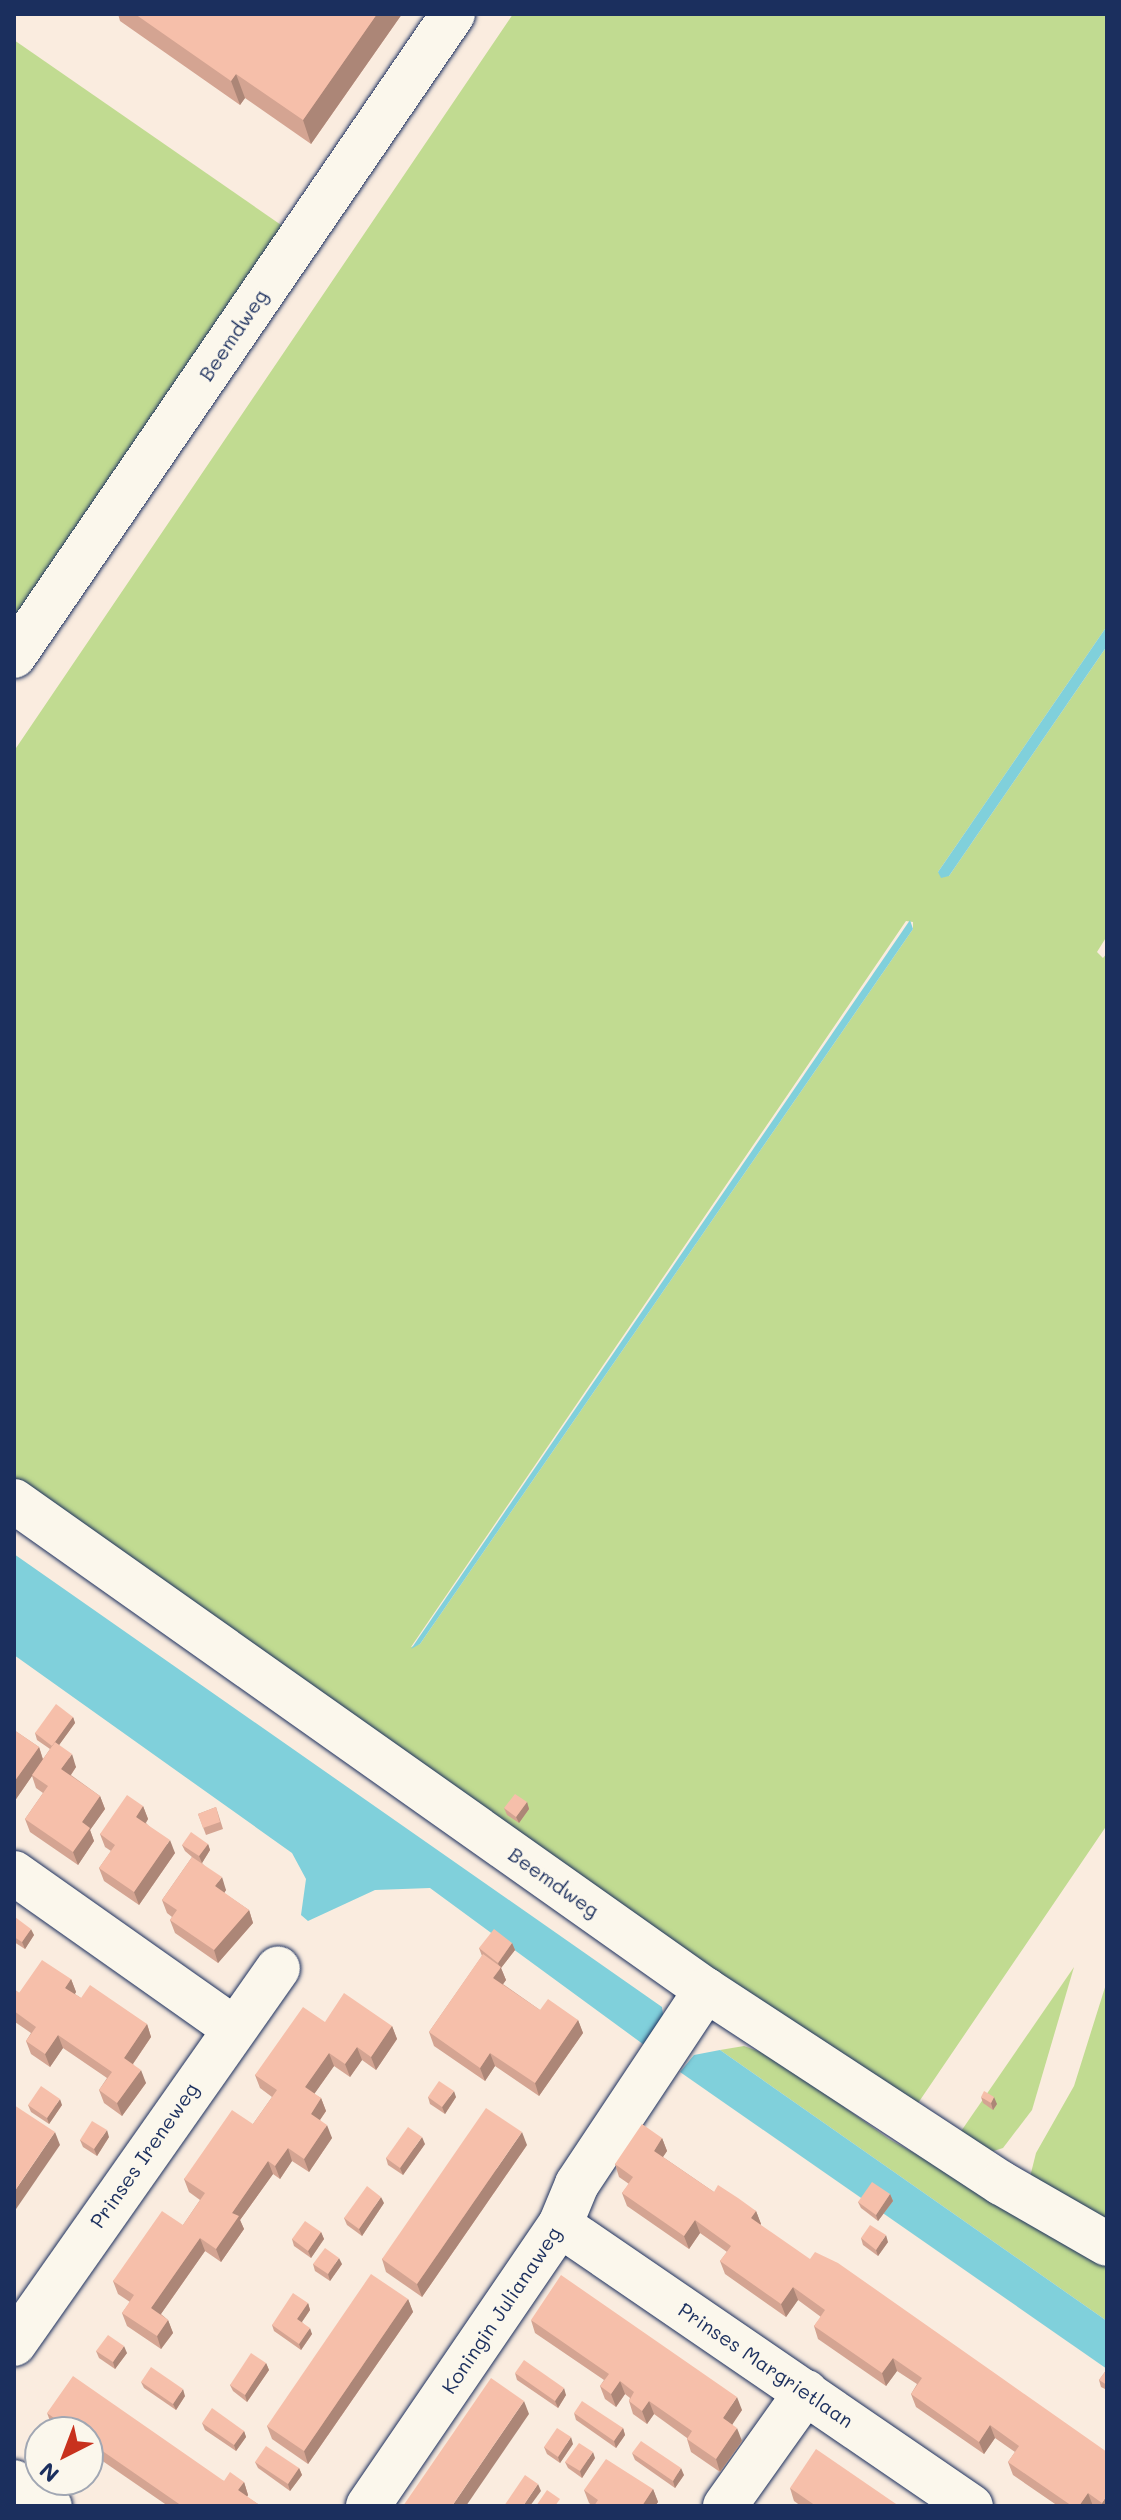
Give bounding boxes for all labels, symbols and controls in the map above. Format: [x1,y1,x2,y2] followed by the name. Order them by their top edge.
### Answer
[194,285,272,385] street label: Beemdweg
[504,1842,604,1922] street label: Beemdweg
[85,2078,203,2232] street label: Prinses Ireneweg
[436,2222,566,2398] street label: Koningin Julianaweg
[674,2297,858,2433] street label: Prinses Margrietlaan
[24,2416,104,2496] north arrow
[33,2456,65,2489] text: N

